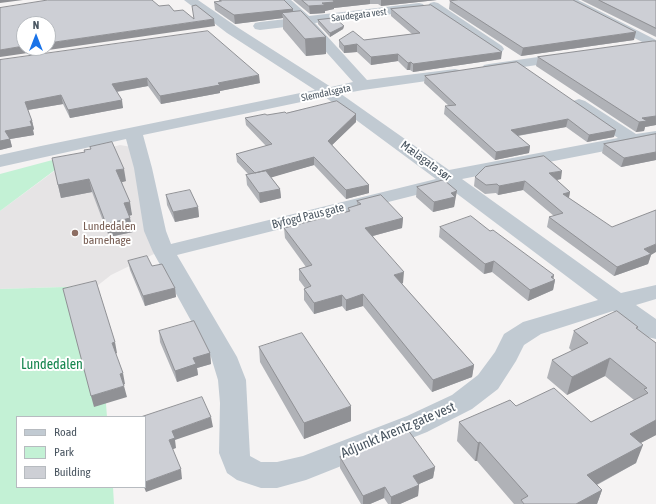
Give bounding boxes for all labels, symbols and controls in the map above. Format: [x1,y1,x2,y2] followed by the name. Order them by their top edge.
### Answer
[331,6,387,24] street label: Saudegata vest
[16,16,56,56] north arrow
[33,19,39,31] text: N
[300,82,352,104] street label: Slemdalsgata
[398,138,454,184] street label: Mælagata sør
[270,200,346,232] street label: Byfogd Paus gate
[83,219,136,247] place label: Lundedalen barnehage
[70,228,80,238] marker: Lundedalen barnehage
[21,357,83,373] park label: Lundedalen
[338,398,458,462] street label: Adjunkt Arentz gate vest
[16,416,146,488] legend
[54,425,77,439] text: Road
[54,445,74,459] text: Park
[54,465,91,479] text: Building

